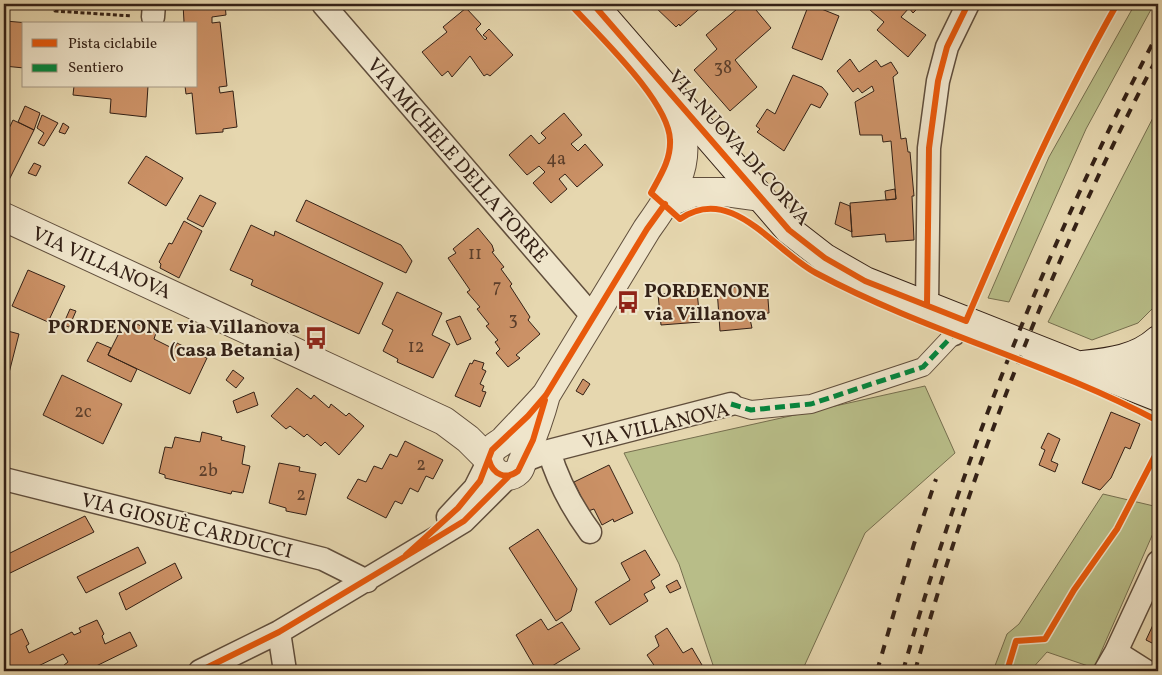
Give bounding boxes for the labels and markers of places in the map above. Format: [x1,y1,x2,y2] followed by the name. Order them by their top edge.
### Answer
[644,278,769,329] place label: PORDENONE via Villanova
[615,289,641,315] bus stop icon: PORDENONE via Villanova
[48,314,300,365] place label: PORDENONE via Villanova (casa Betania)
[303,325,329,351] bus stop icon: PORDENONE via Villanova (casa Betania)

